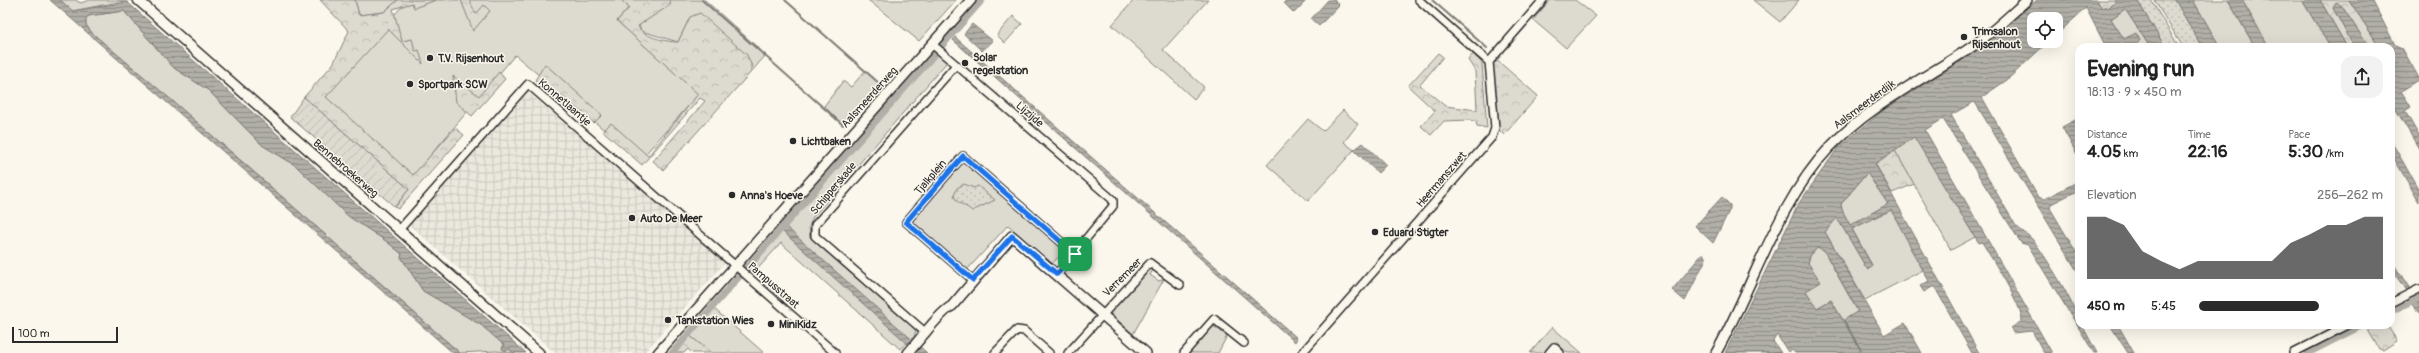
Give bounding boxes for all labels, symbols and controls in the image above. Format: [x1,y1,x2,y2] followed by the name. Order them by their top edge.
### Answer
[2027,12,2063,48] map controls
[2027,12,2063,48] button: locate
[1971,25,2021,51] place label: Trimsalon Rijsenhout
[1959,32,1969,42] marker: Trimsalon Rijsenhout
[973,51,1028,77] place label: Solar regelstation
[437,52,505,65] place label: T.V. Rijsenhout
[425,53,435,63] marker: T.V. Rijsenhout
[2087,55,2195,83] text: Evening run
[2341,56,2383,98] button: share
[960,58,970,68] marker: Solar regelstation
[839,64,900,130] street label: Aalsmeerderweg
[536,76,594,129] street label: Konnetlaantje
[1831,77,1898,132] street label: Aalsmeerderdijk
[418,78,488,91] place label: Sportpark SCW
[405,79,415,89] marker: Sportpark SCW
[2087,84,2182,100] text: 18:13 · 9 × 450 m
[1013,99,1047,130] street label: Lijzijde
[2087,128,2127,141] text: Distance
[2188,128,2211,141] text: Time
[2288,128,2310,141] text: Pace
[801,135,851,148] place label: Lichtbaken
[788,136,798,146] marker: Lichtbaken
[310,137,381,201] street label: Bennebroekerweg
[2087,141,2121,162] text: 4.05
[2188,141,2228,162] text: 22:16
[2288,141,2323,162] text: 5:30
[2121,147,2138,160] text: km
[2323,147,2344,160] text: /km
[1414,148,1470,210] street label: Heermanszwet
[912,157,949,198] street label: Tjalkplein
[808,159,859,217] street label: Schipperskade
[2087,187,2137,203] text: Elevation
[2317,187,2383,203] text: 256–262 m
[740,189,803,202] place label: Anna's Hoeve
[727,190,737,200] marker: Anna's Hoeve
[640,212,703,225] place label: Auto De Meer
[627,213,637,223] marker: Auto De Meer
[1383,226,1449,239] place label: Eduard Stigter
[1370,227,1380,237] marker: Eduard Stigter
[1058,237,1092,271] pin
[1064,243,1086,265] icon: arrive
[1100,255,1145,299] street label: Verremeer
[745,260,802,312] street label: Pampusstraat
[2087,298,2125,314] text: 450 m
[2151,298,2176,314] text: 5:45
[675,314,754,327] place label: Tankstation Wies
[663,315,673,325] marker: Tankstation Wies
[779,318,817,331] place label: MiniKidz
[766,319,776,329] marker: MiniKidz
[12,325,118,344] scale bar
[18,327,49,340] text: 100 m

